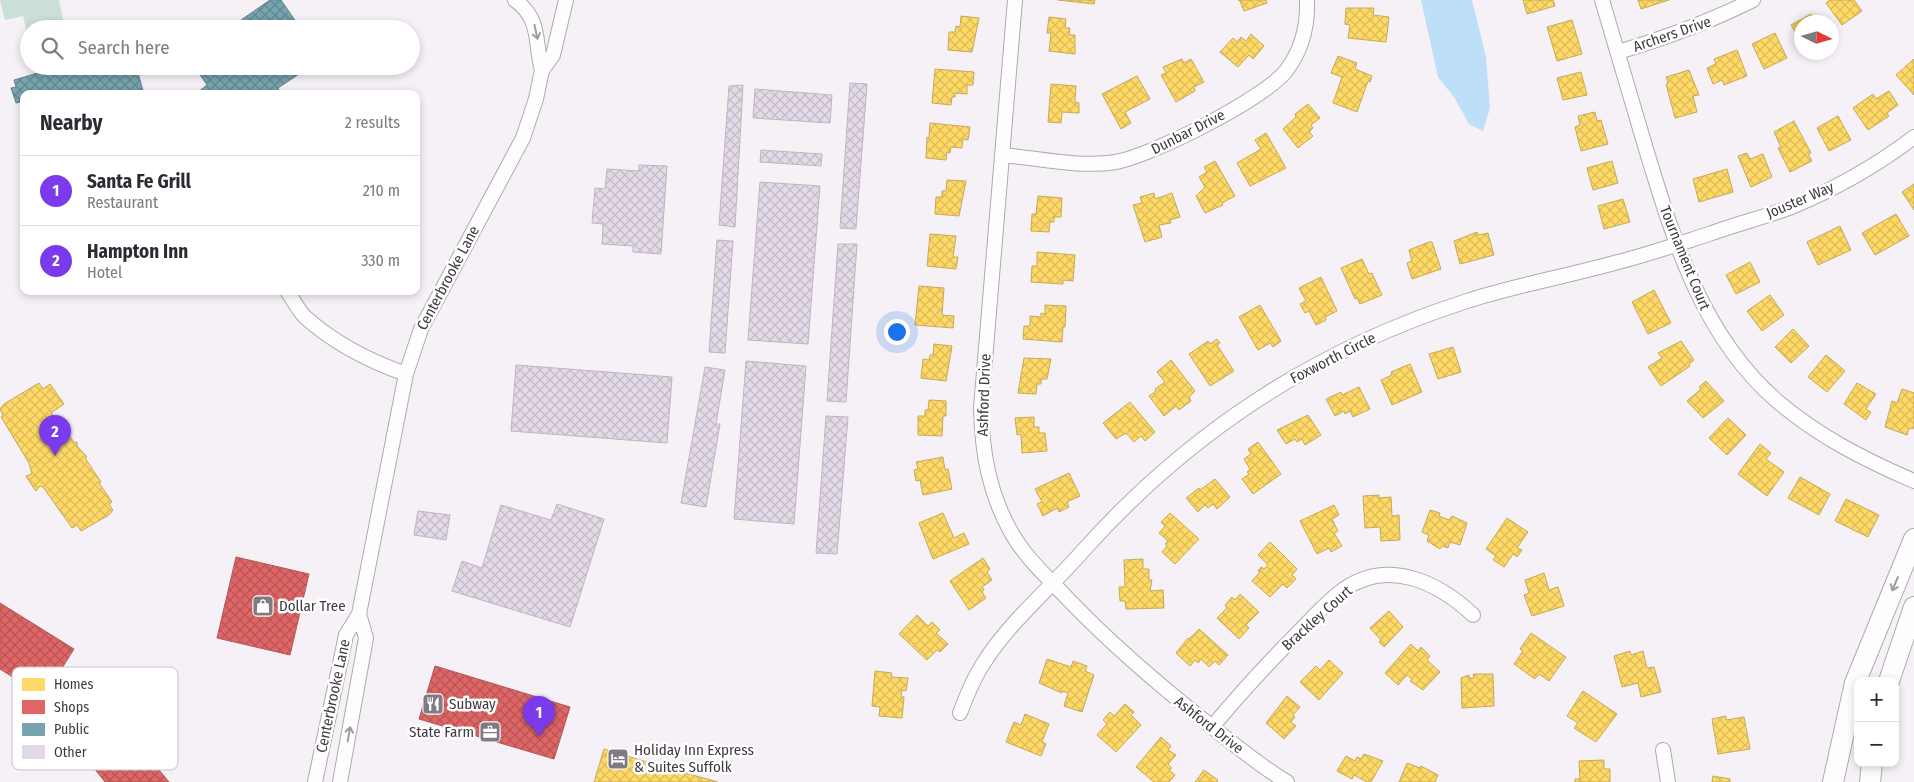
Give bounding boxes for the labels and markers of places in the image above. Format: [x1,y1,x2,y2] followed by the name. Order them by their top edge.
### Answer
[39,415,71,456] pin: 2
[251,594,275,618] shop icon: Dollar Tree
[279,597,346,615] place label: Dollar Tree
[421,692,445,716] restaurant icon: Subway
[449,695,496,713] place label: Subway
[523,696,555,737] pin: 1
[478,720,502,744] office icon: State Farm
[409,723,474,741] place label: State Farm
[634,741,754,776] place label: Holiday Inn Express & Suites Suffolk
[606,747,630,771] hotel icon: Holiday Inn Express & Suites Suffolk

